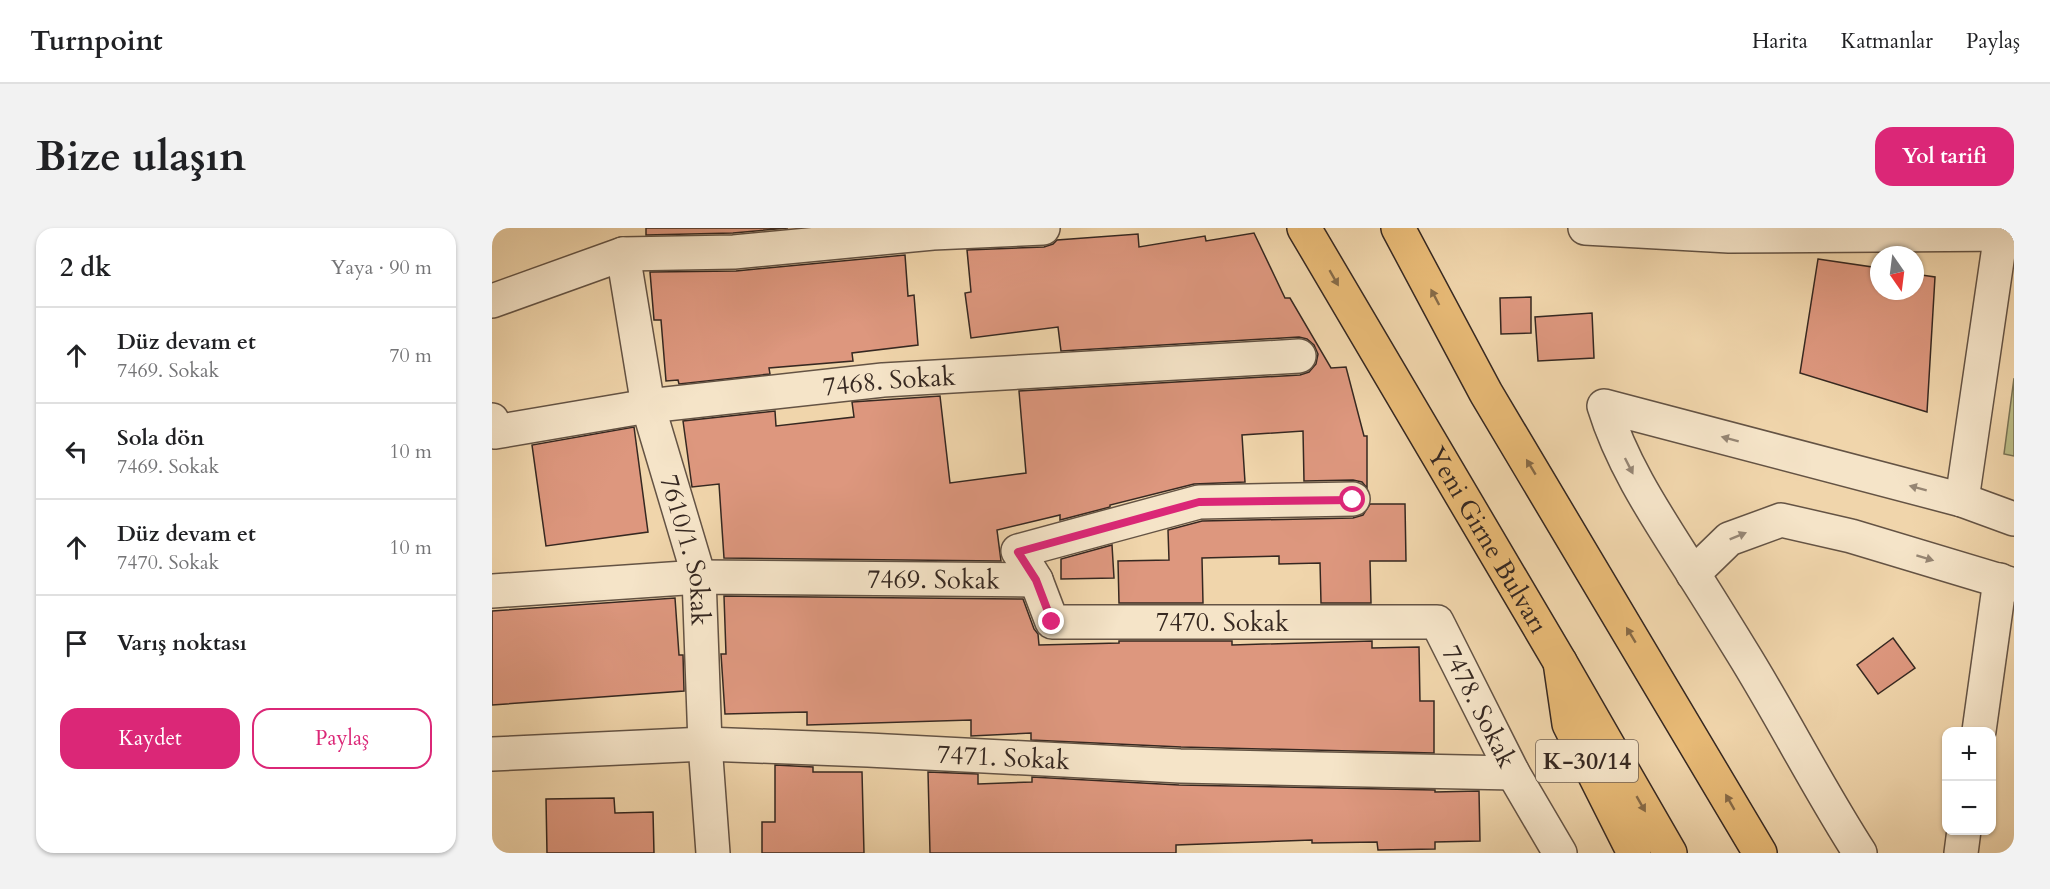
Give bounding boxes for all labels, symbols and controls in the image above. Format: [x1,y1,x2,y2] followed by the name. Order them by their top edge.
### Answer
[30,22,163,60] text: Turnpoint
[1752,27,1808,56] text: Harita
[1841,27,1933,56] text: Katmanlar
[1966,27,2020,56] text: Paylaş
[1875,127,2014,186] button: Yol tarifi
[36,128,246,185] text: Bize ulaşın
[1870,246,1924,300] north arrow
[60,250,111,285] text: 2 dk
[331,254,432,281] text: Yaya · 90 m
[1329,270,1339,287] one-way arrow
[1430,289,1440,306] one-way arrow
[117,327,256,357] text: Düz devam et
[60,339,93,372] icon: ahead
[389,342,432,369] text: 70 m
[117,357,219,384] text: 7469. Sokak
[821,358,957,404] street label: 7468. Sokak
[117,423,204,453] text: Sola dön
[1721,434,1739,443] one-way arrow
[60,435,93,468] icon: left
[389,438,432,465] text: 10 m
[1419,440,1557,640] street label: Yeni Girne Bulvarı
[117,453,219,480] text: 7469. Sokak
[1625,458,1634,475] one-way arrow
[1525,459,1536,475] one-way arrow
[652,471,718,627] street label: 7610/1. Sokak
[1909,483,1928,493] one-way arrow
[1339,486,1365,512] route start
[117,519,256,549] text: Düz devam et
[60,531,93,564] icon: ahead
[1729,531,1747,541] one-way arrow
[389,534,432,561] text: 10 m
[117,549,219,576] text: 7470. Sokak
[1916,554,1934,563] one-way arrow
[867,561,1000,597] street label: 7469. Sokak
[1156,605,1289,640] street label: 7470. Sokak
[1038,608,1064,634] route end
[1626,626,1636,643] one-way arrow
[60,627,93,660] icon: arrive
[117,628,247,658] text: Varış noktası
[1434,639,1525,774] street label: 7478. Sokak
[60,708,240,769] button: Kaydet
[252,708,432,769] button: Paylaş
[1942,727,1996,835] map controls
[1942,727,1996,781] button: +
[936,736,1071,778] street label: 7471. Sokak
[1536,740,1638,782] road number: K-30/14
[1942,781,1996,835] button: −
[1726,794,1736,811] one-way arrow
[1636,796,1647,812] one-way arrow

